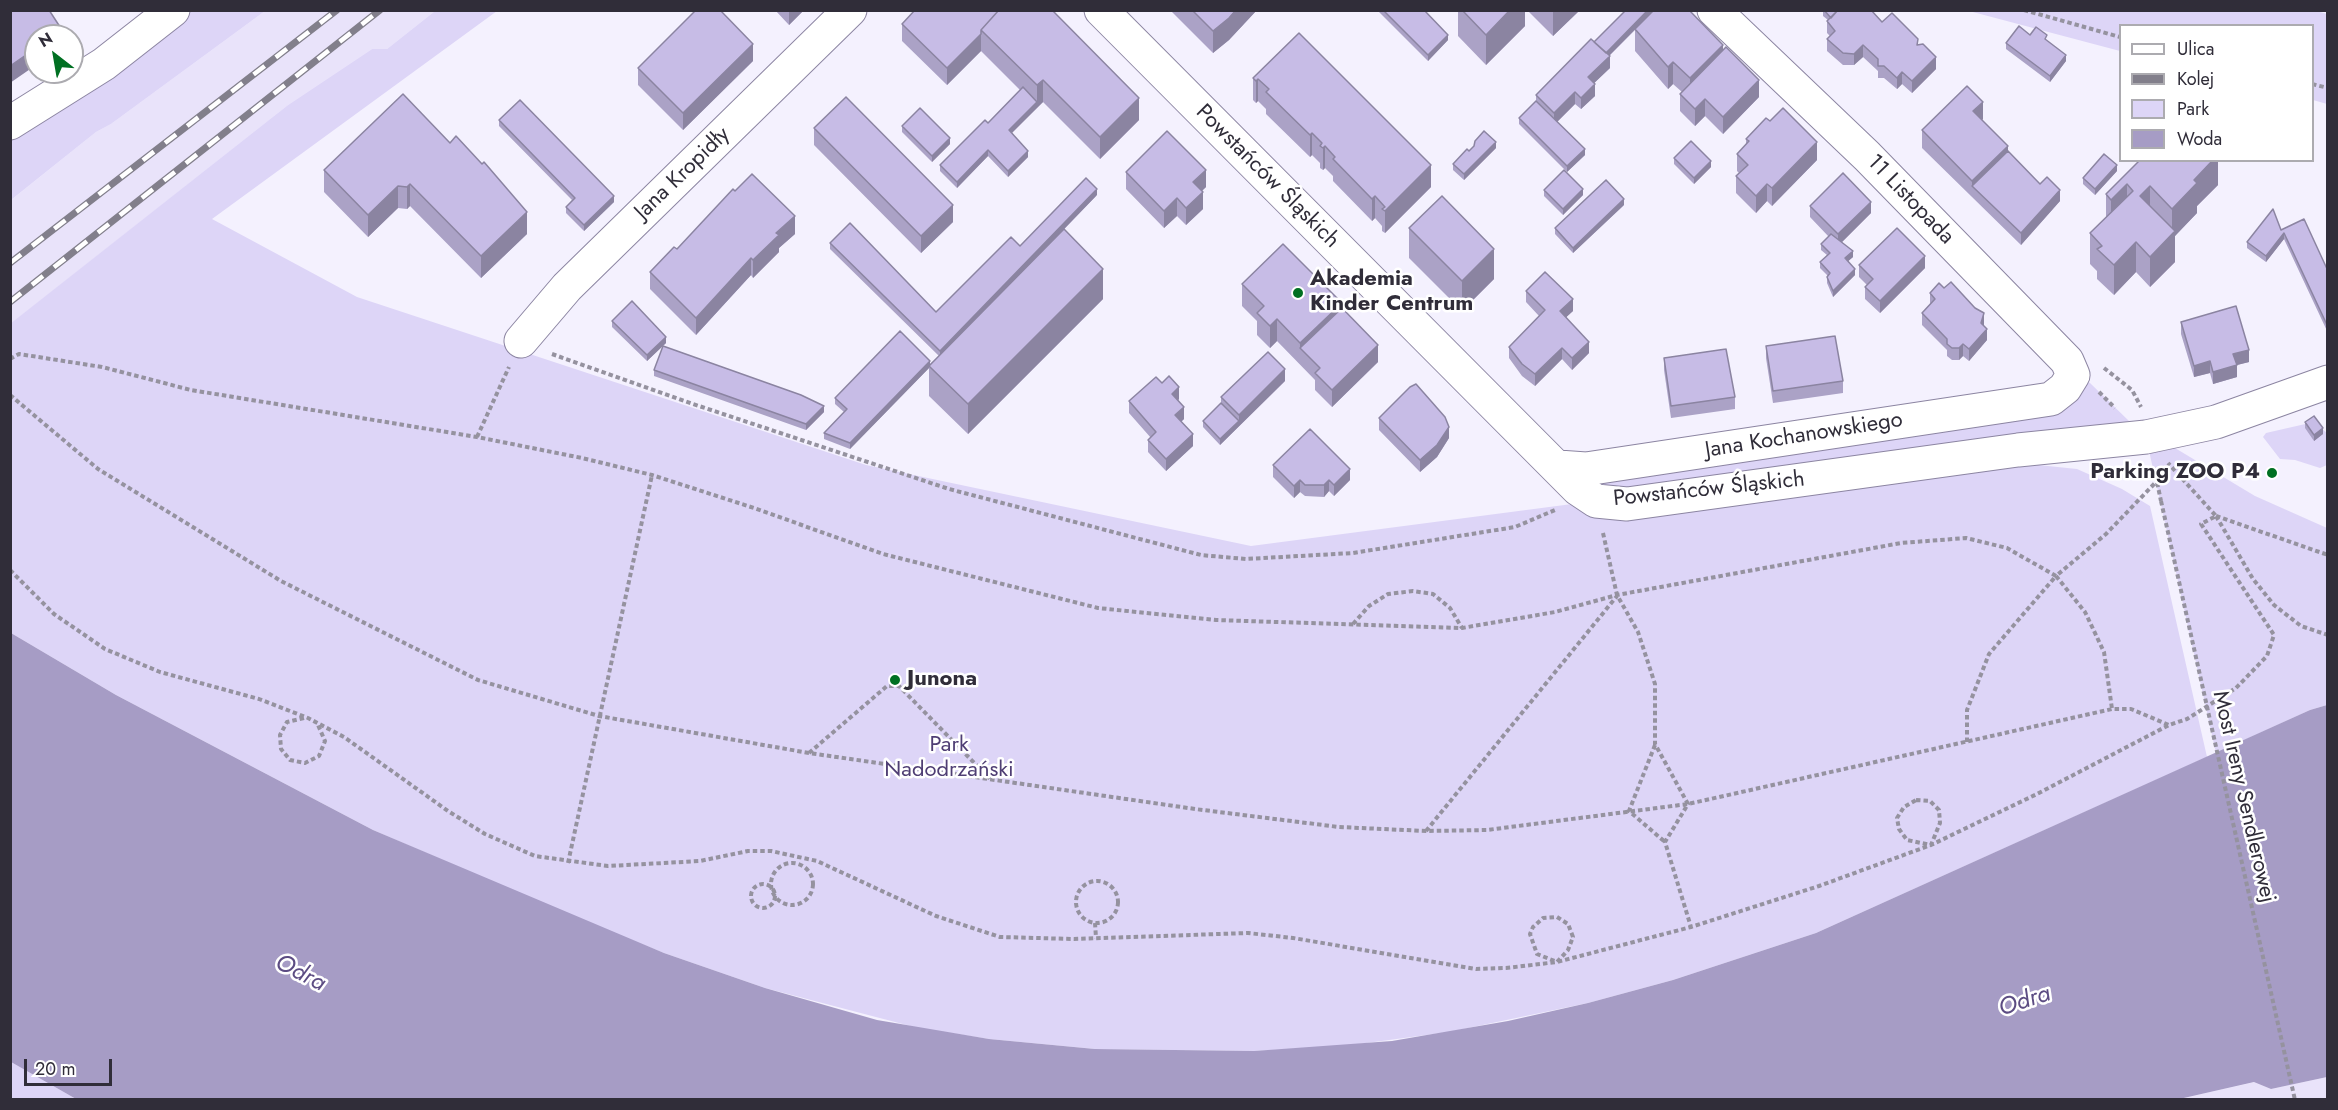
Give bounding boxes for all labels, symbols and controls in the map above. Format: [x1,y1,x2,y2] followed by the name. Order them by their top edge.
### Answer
[24,24,84,84] north arrow
[2119,24,2314,162] legend
[34,27,57,53] text: N
[2177,36,2214,62] text: Ulica
[2177,66,2214,92] text: Kolej
[2177,96,2209,122] text: Park
[1190,100,1344,254] street label: Powstańców Śląskich
[630,122,736,226] street label: Jana Kropidły
[2177,126,2222,152] text: Woda
[1861,150,1959,250] street label: 11 Listopada
[1310,267,1473,318] place label: Akademia Kinder Centrum
[1291,286,1305,300] marker: Akademia Kinder Centrum
[1703,407,1905,465] street label: Jana Kochanowskiego
[2090,460,2260,486] place label: Parking ZOO P4
[2265,466,2279,480] marker: Parking ZOO P4
[1612,467,1806,513] street label: Powstańców Śląskich
[907,667,977,693] place label: Junona
[888,673,902,687] marker: Junona
[2206,689,2280,905] street label: Most Ireny Sendlerowej
[884,733,1014,784] park label: Park Nadodrzański
[270,949,330,999] water label: Odra
[1995,980,2055,1024] water label: Odra
[27,1047,116,1085] scale bar
[35,1056,75,1082] text: 20 m

